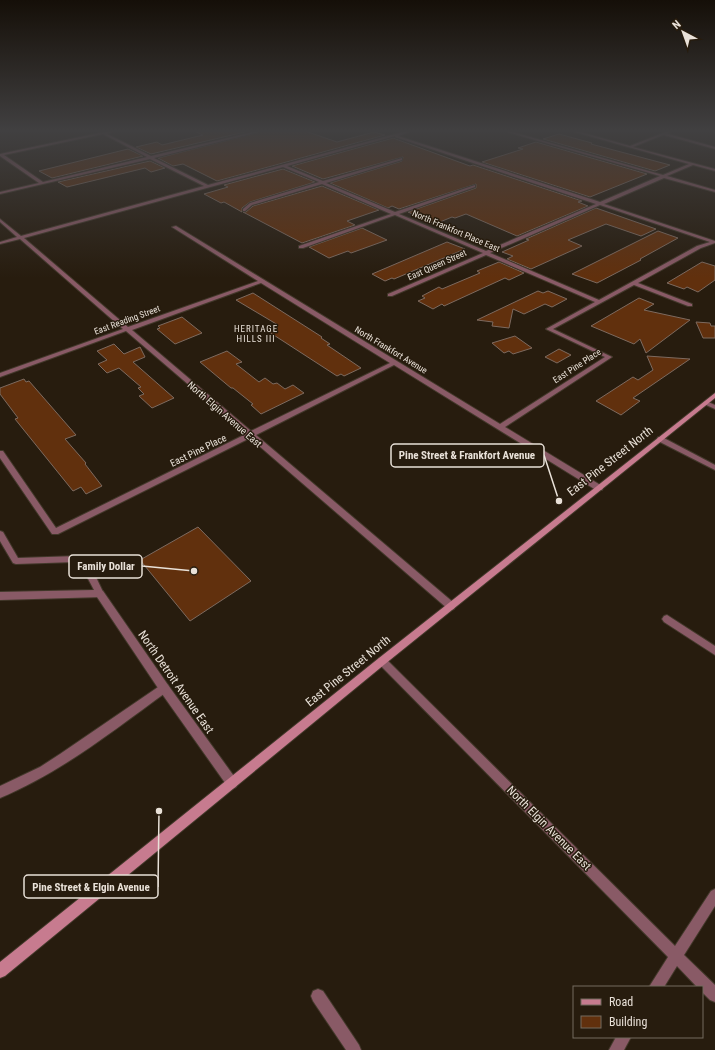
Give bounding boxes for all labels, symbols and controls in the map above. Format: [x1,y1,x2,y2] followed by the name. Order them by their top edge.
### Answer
[663,12,703,52] north arrow
[670,18,684,32] text: N
[411,208,502,254] street label: North Frankfort Place East
[406,247,468,282] street label: East Queen Street
[93,303,162,337] street label: East Reading Street
[234,324,278,344] district label: HERITAGE HILLS III
[353,324,429,376] street label: North Frankfort Avenue
[551,347,603,385] street label: East Pine Place
[185,379,264,450] street label: North Elgin Avenue East
[564,423,656,499] street label: East Pine Street North
[168,432,228,469] street label: East Pine Place
[391,444,544,467] callout: Pine Street & Frankfort Avenue
[399,449,535,462] text: Pine Street & Frankfort Avenue
[69,555,142,578] callout: Family Dollar
[77,560,135,573] text: Family Dollar
[135,628,217,736] street label: North Detroit Avenue East
[303,632,393,709] street label: East Pine Street North
[504,783,594,873] street label: North Elgin Avenue East
[24,875,158,898] callout: Pine Street & Elgin Avenue
[32,881,150,894] text: Pine Street & Elgin Avenue
[573,986,703,1038] legend
[609,995,633,1009] text: Road
[609,1015,647,1029] text: Building

